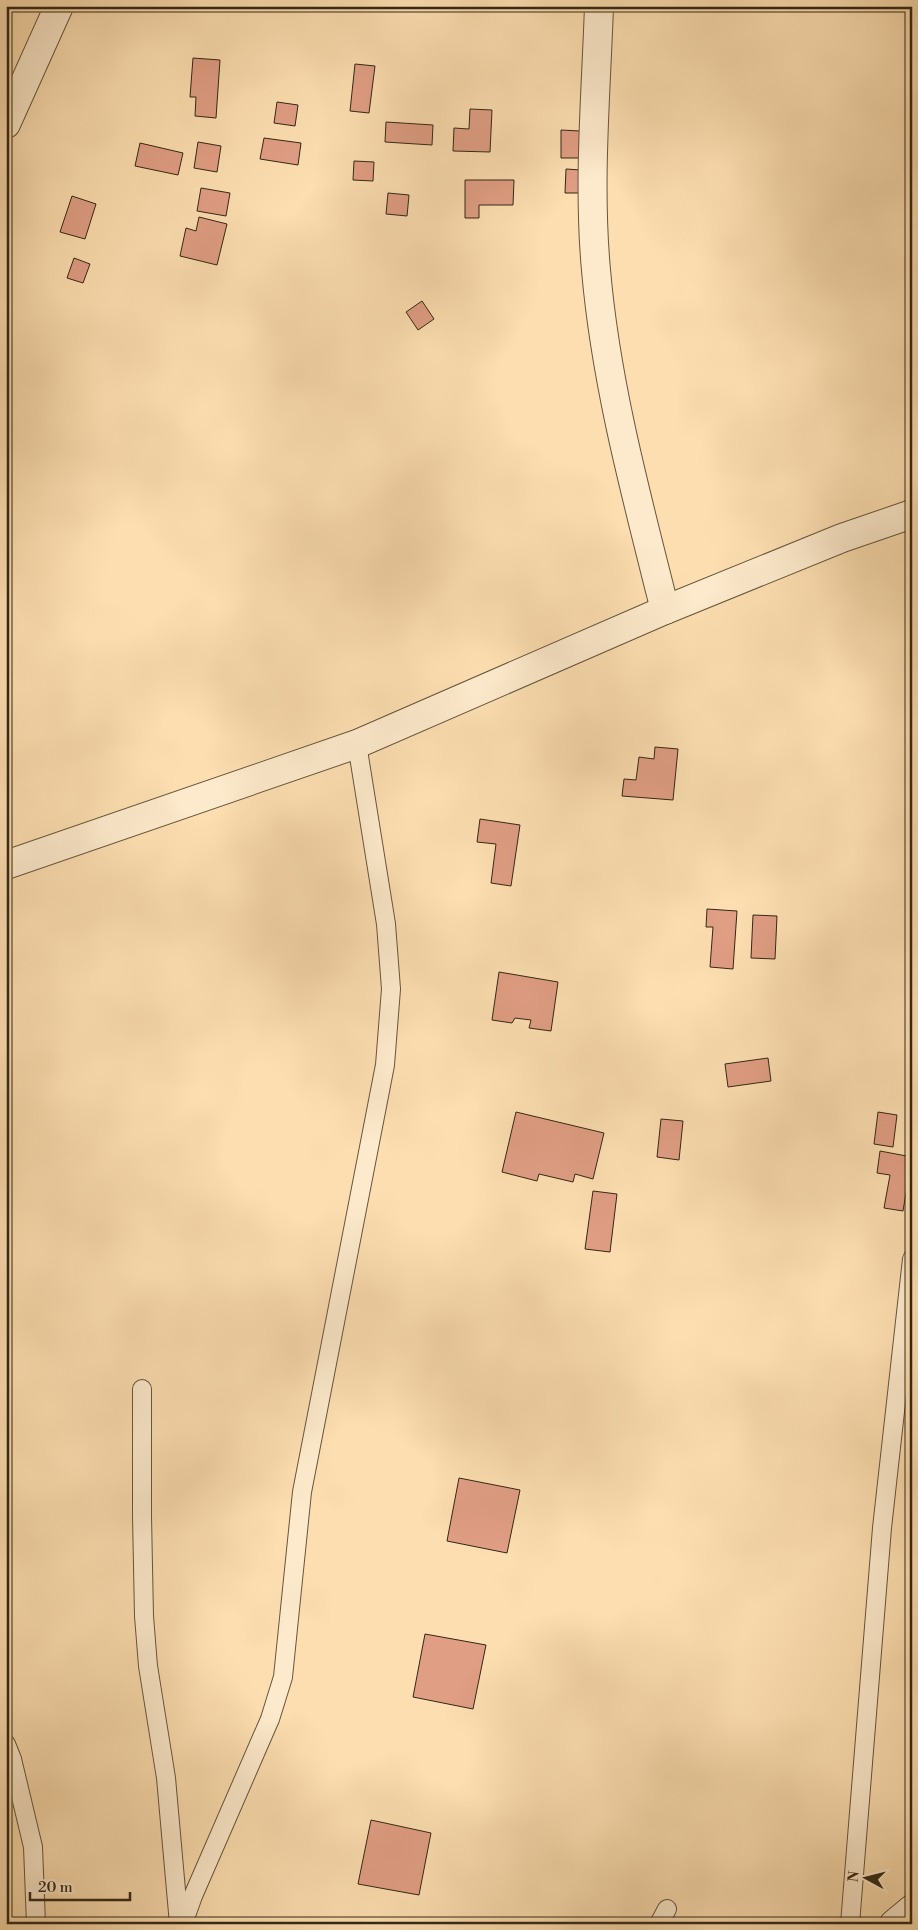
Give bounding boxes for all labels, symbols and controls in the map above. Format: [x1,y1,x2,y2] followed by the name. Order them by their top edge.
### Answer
[840,1852,890,1902] north arrow
[30,1870,130,1902] scale bar
[844,1870,864,1883] text: N
[38,1878,73,1897] text: 20 m

